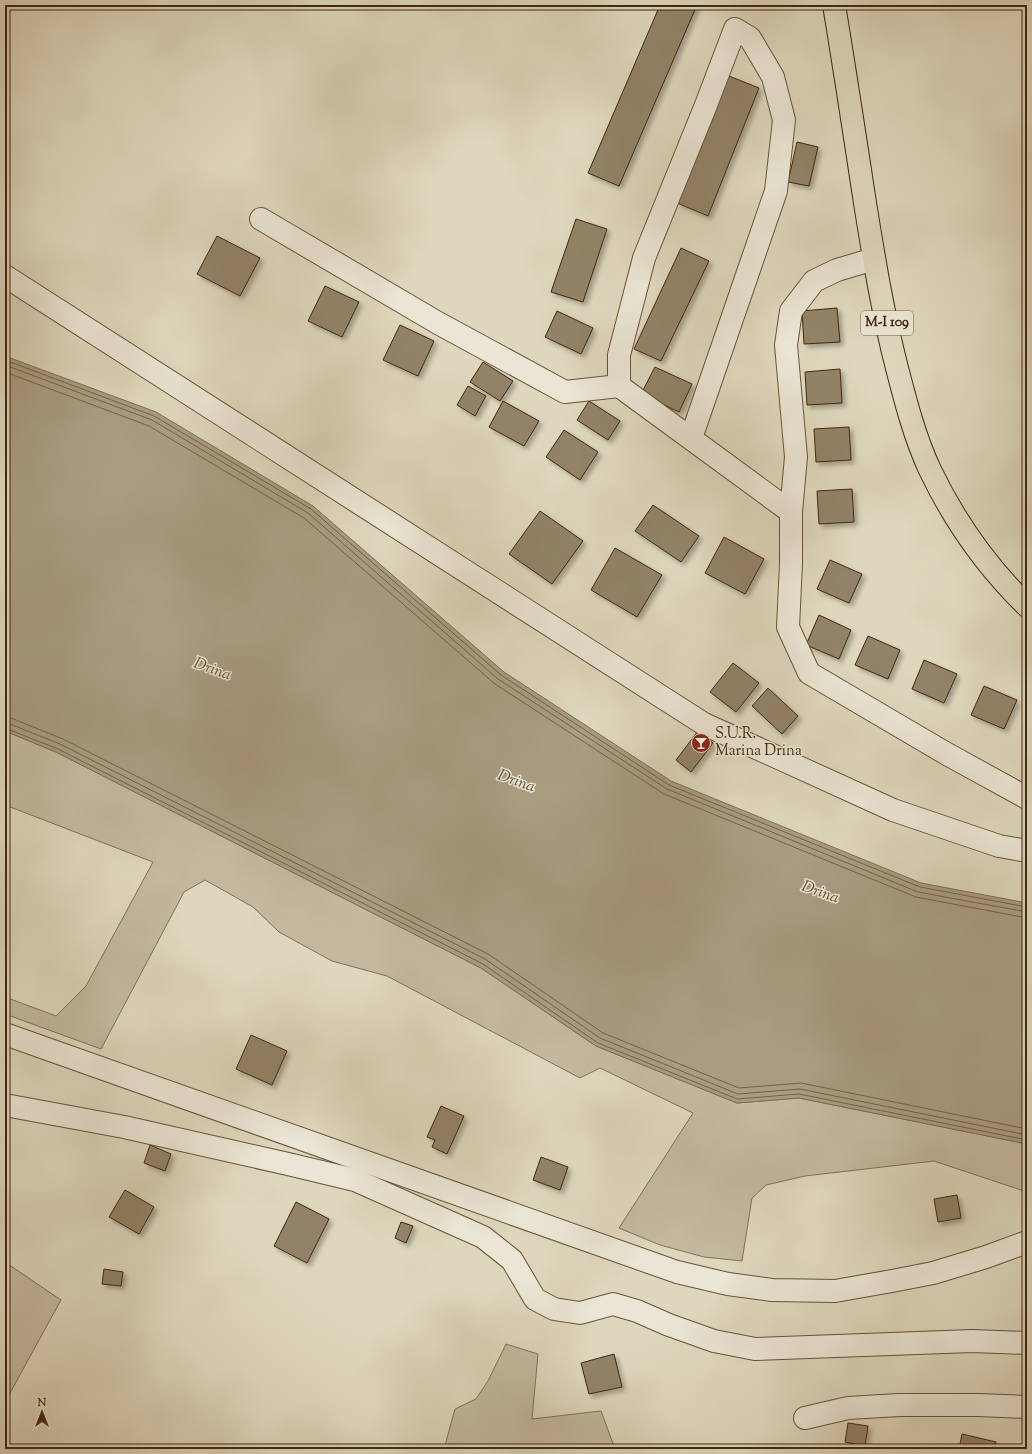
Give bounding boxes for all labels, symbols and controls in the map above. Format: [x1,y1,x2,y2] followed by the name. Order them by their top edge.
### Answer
[861,311,913,335] road number: M-I 109
[190,653,234,687] water label: Drina
[715,724,802,762] place label: S.U.R. Marina Drina
[690,732,712,754] bar icon: S.U.R. Marina Drina
[494,765,538,799] water label: Drina
[798,876,842,910] water label: Drina
[22,1392,62,1432] north arrow
[37,1395,47,1411] text: N

